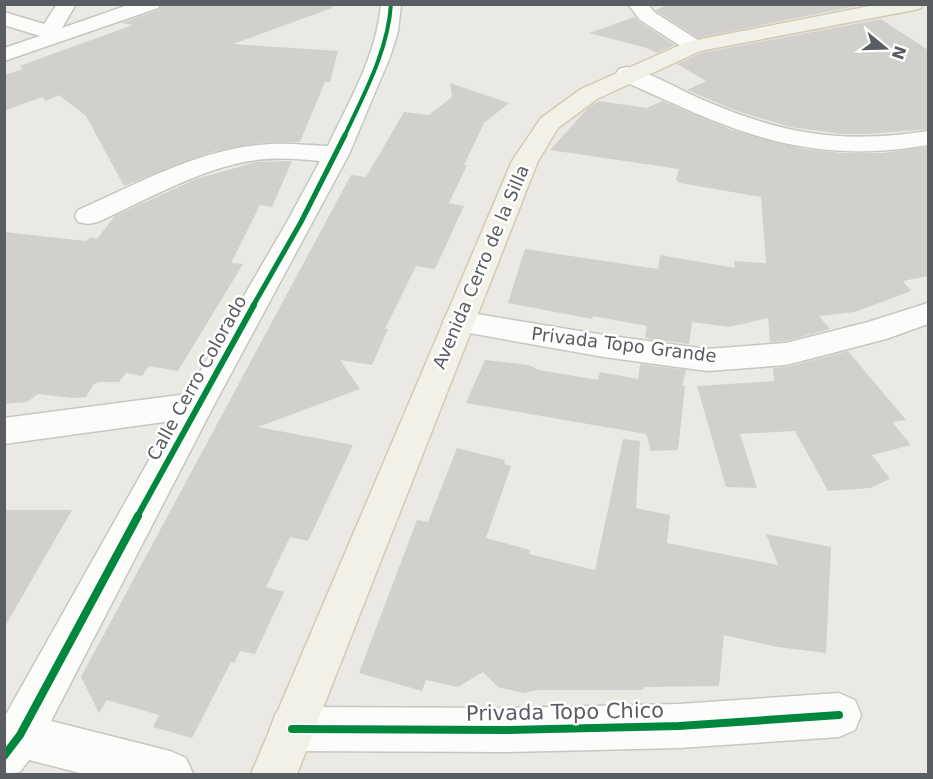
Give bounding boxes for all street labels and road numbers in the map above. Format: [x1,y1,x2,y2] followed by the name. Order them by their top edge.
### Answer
[428,162,533,372] street label: Avenida Cerro de la Silla
[142,292,251,464] street label: Calle Cerro Colorado
[530,323,718,366] street label: Privada Topo Grande
[466,698,664,726] street label: Privada Topo Chico

